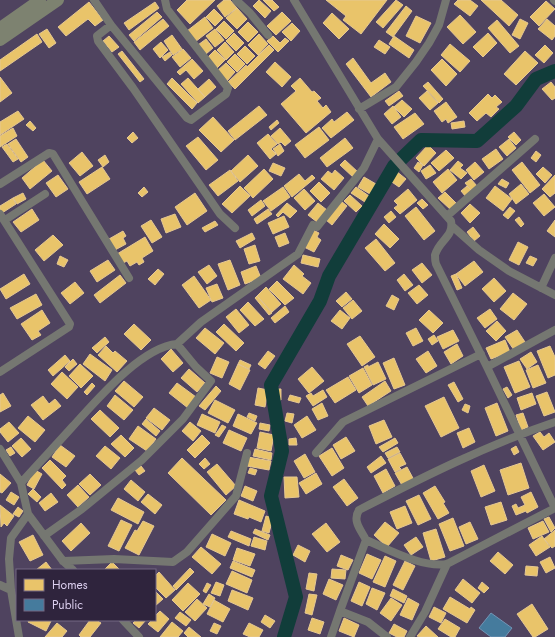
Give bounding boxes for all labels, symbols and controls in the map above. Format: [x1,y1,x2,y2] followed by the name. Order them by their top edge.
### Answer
[16,569,156,621] legend
[52,576,88,594] text: Homes
[52,596,83,614] text: Public

